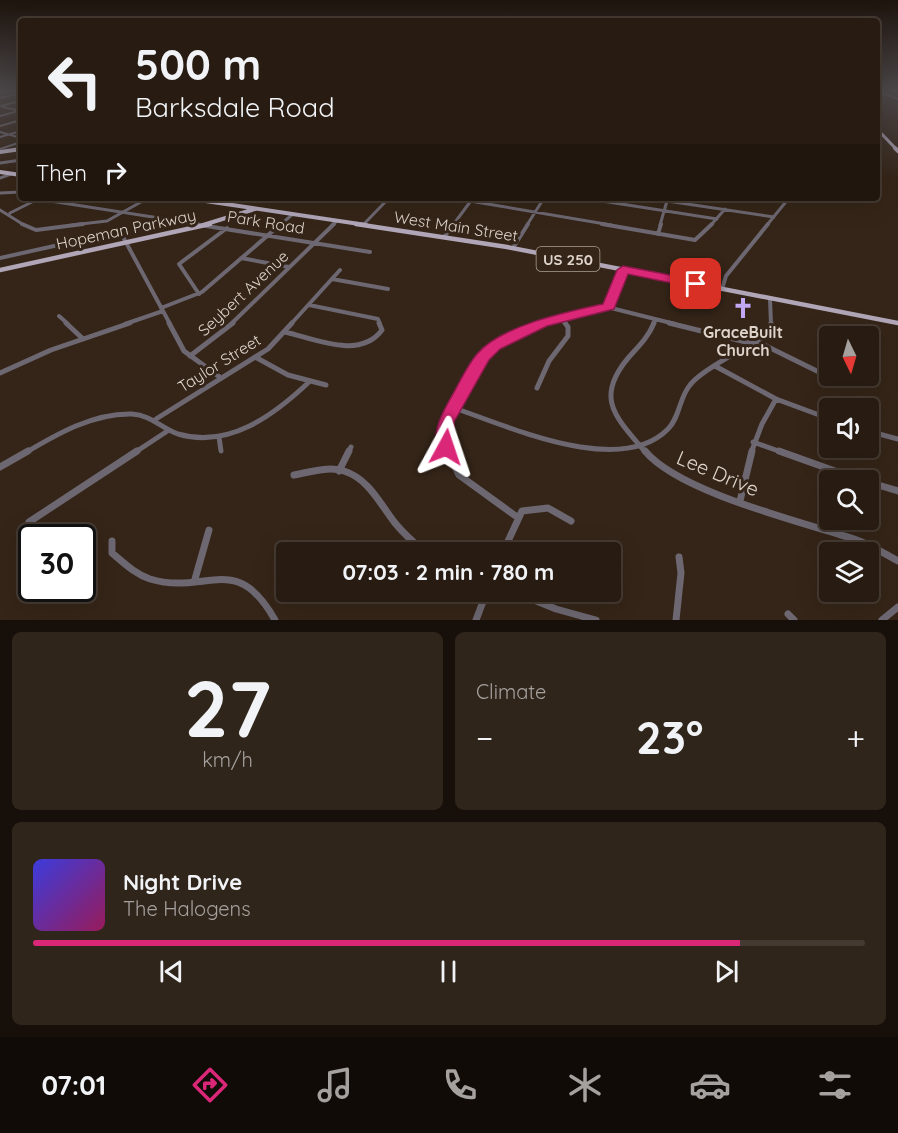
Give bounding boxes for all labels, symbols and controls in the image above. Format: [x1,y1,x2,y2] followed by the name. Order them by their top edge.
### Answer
[135,38,261,91] text: 500 m
[36,42,114,120] icon: left
[135,90,335,124] text: Barksdale Road
[99,156,132,189] icon: right
[36,159,87,187] text: Then
[54,204,198,254] street label: Hopeman Parkway
[226,206,306,238] street label: Park Road
[393,206,519,246] street label: West Main Street
[194,246,292,340] street label: Seybert Avenue
[536,247,600,271] road number: US 250
[670,258,721,309] pin
[679,267,712,300] icon: arrive
[731,296,755,320] church icon: GraceBuilt Church
[703,322,783,360] place label: GraceBuilt Church
[819,326,879,386] north arrow
[819,326,879,602] map controls
[174,330,264,396] street label: Taylor Street
[819,398,879,458] button: sound
[414,415,478,479] position arrow
[673,445,763,501] street label: Lee Drive
[819,470,879,530] button: search
[18,524,96,602] speed limit sign: 30
[819,542,879,602] button: layers
[343,558,554,586] text: 07:03 · 2 min · 780 m
[184,659,271,757] text: 27
[476,679,546,704] text: Climate
[636,709,704,765] text: 23°
[476,717,493,758] text: −
[846,717,865,758] text: +
[202,747,253,772] text: km/h
[123,868,242,896] text: Night Drive
[123,896,251,921] text: The Halogens
[155,955,188,988] icon: previous
[432,955,465,988] icon: pause
[710,955,743,988] icon: next
[189,1064,231,1106] icon: directions
[314,1064,356,1106] icon: music
[439,1064,481,1106] icon: phone
[564,1064,606,1106] icon: climate
[689,1064,731,1106] icon: car
[814,1064,856,1106] icon: filters
[42,1068,106,1102] text: 07:01

